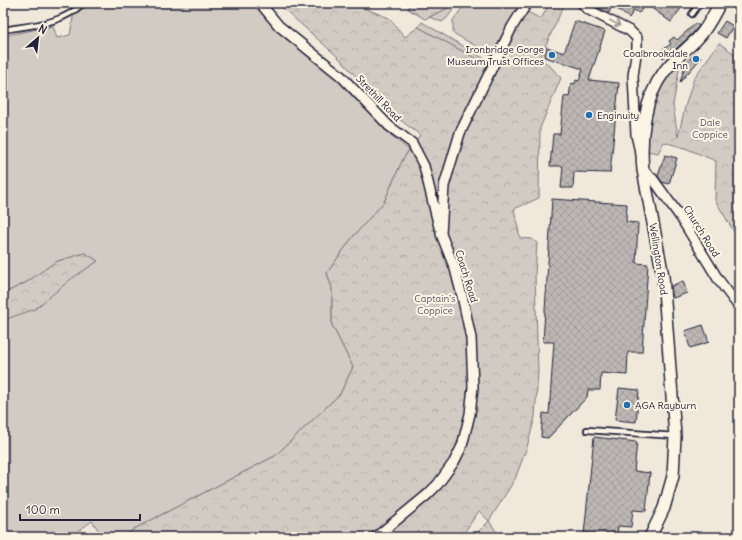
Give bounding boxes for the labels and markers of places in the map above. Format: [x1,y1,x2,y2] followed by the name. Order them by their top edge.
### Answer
[447,43,544,68] place label: Ironbridge Gorge Museum Trust Offices
[623,47,688,72] place label: Coalbrookdale Inn
[547,50,557,60] marker: Ironbridge Gorge Museum Trust Offices
[691,54,701,64] marker: Coalbrookdale Inn
[597,109,639,122] place label: Enginuity
[584,110,594,120] marker: Enginuity
[635,399,697,412] place label: AGA Rayburn
[622,400,632,410] marker: AGA Rayburn

